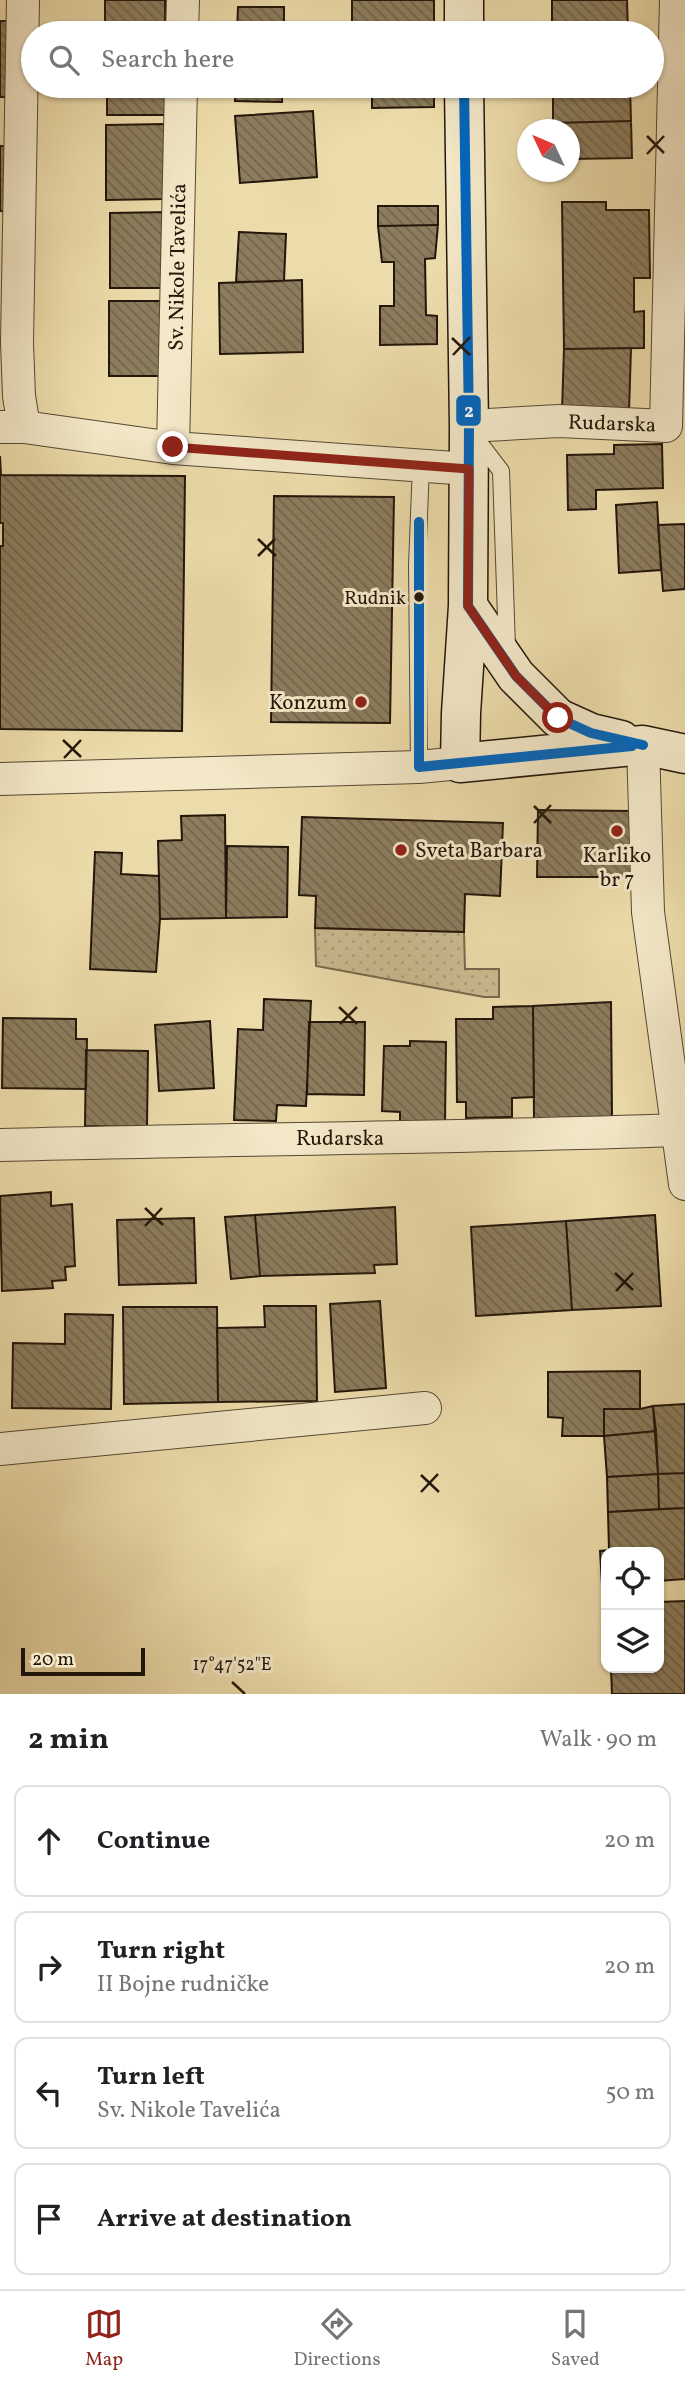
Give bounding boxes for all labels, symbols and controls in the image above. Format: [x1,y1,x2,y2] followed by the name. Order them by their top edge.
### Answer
[21,21,664,98] search box
[45,41,83,79] icon: search
[101,42,234,78] text: Search here
[517,119,580,182] north arrow
[163,183,194,351] street label: Sv. Nikole Tavelića
[455,394,482,427] line badge: 2
[464,399,474,425] text: 2
[567,408,657,441] street label: Rudarska
[157,431,188,462] route end
[344,586,406,612] place label: Rudnik
[412,590,426,604] marker: Rudnik
[269,689,347,718] place label: Konzum
[353,694,369,710] marker: Konzum
[542,702,573,733] route start
[609,823,625,839] marker: Karliko br 7
[415,837,543,866] place label: Sveta Barbara
[393,842,409,858] marker: Sveta Barbara
[583,842,651,895] place label: Karliko br 7
[296,1125,384,1154] street label: Rudarska
[601,1547,664,1673] map controls
[601,1547,664,1610] button: locate
[601,1610,664,1673] button: layers
[21,1645,145,1677] scale bar
[32,1647,74,1673] text: 20 m
[192,1653,272,1678] text: 17°47'52"E
[28,1719,109,1761] text: 2 min
[540,1724,657,1756] text: Walk · 90 m
[30,1822,68,1860] icon: ahead
[97,1823,210,1859] text: Continue
[604,1825,655,1857] text: 20 m
[97,1933,225,1969] text: Turn right
[30,1948,68,1986] icon: right
[604,1951,655,1983] text: 20 m
[97,1969,269,2001] text: II Bojne rudničke
[97,2059,205,2095] text: Turn left
[30,2074,68,2112] icon: left
[606,2077,655,2109] text: 50 m
[97,2095,281,2127] text: Sv. Nikole Tavelića
[30,2200,68,2238] icon: arrive
[97,2201,352,2237] text: Arrive at destination
[85,2305,123,2373] tab: Map
[294,2305,381,2373] tab: Directions
[551,2305,600,2373] tab: Saved

